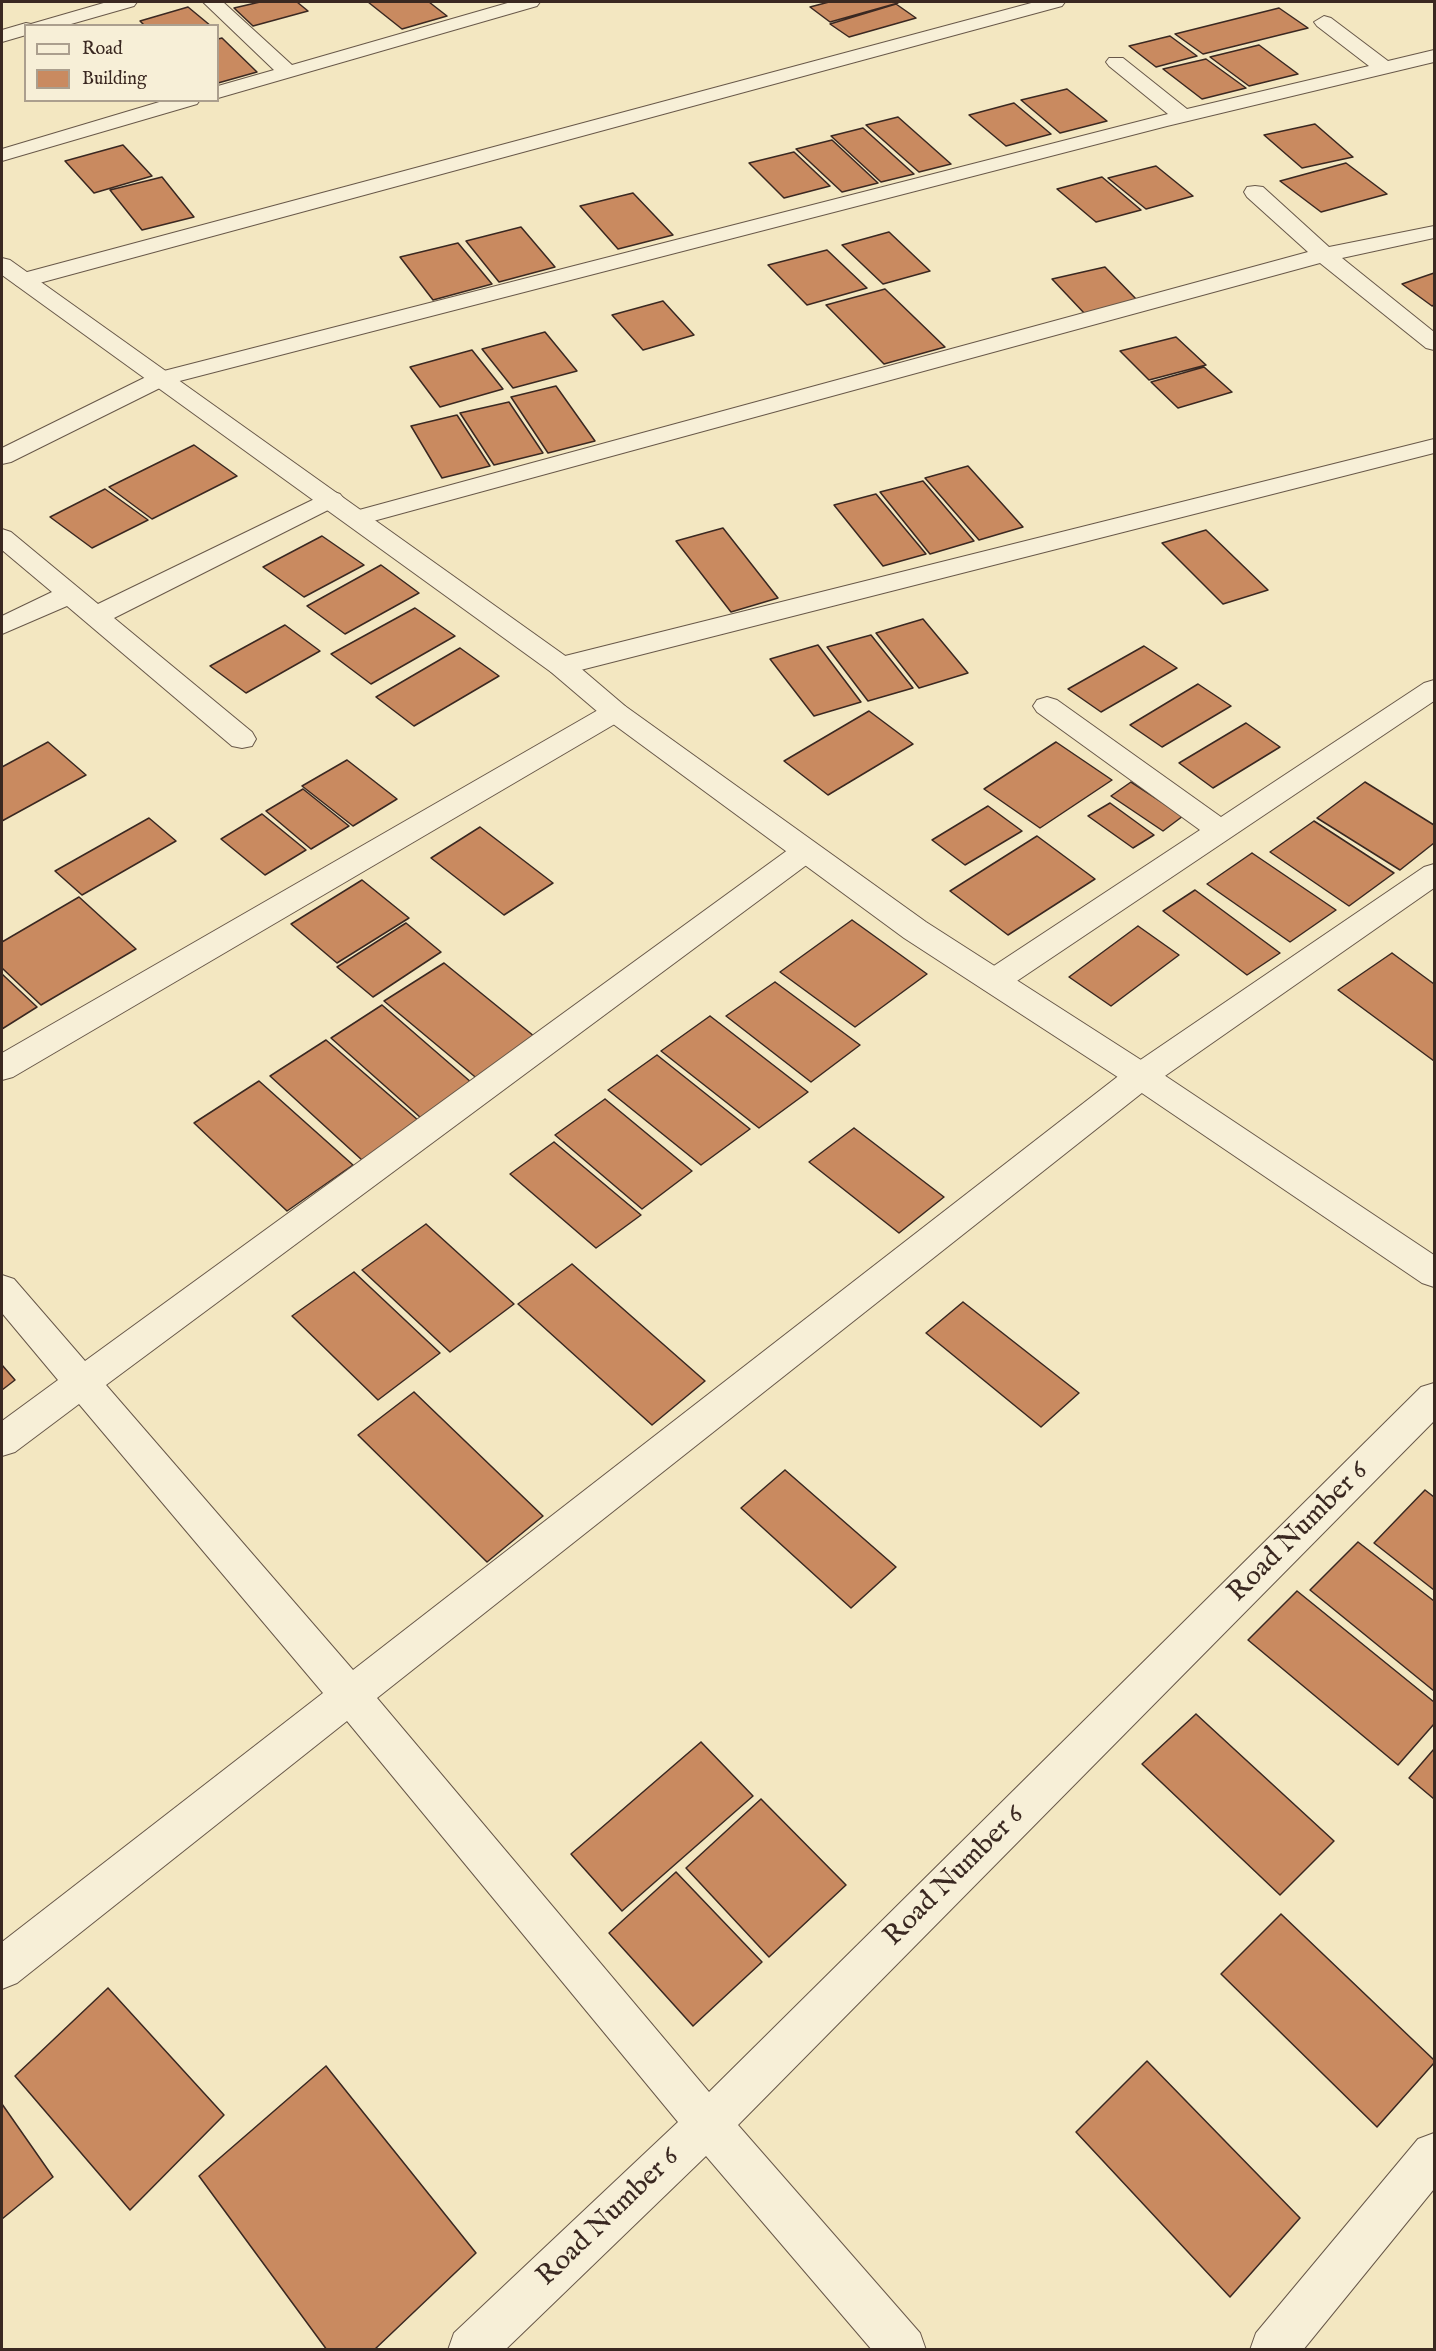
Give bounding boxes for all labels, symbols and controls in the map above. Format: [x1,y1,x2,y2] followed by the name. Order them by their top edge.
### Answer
[24,24,219,102] legend
[82,38,123,61] text: Road
[82,68,147,91] text: Building
[1222,1456,1376,1610] street label: Road Number 6
[878,1800,1032,1954] street label: Road Number 6
[531,2142,687,2294] street label: Road Number 6

